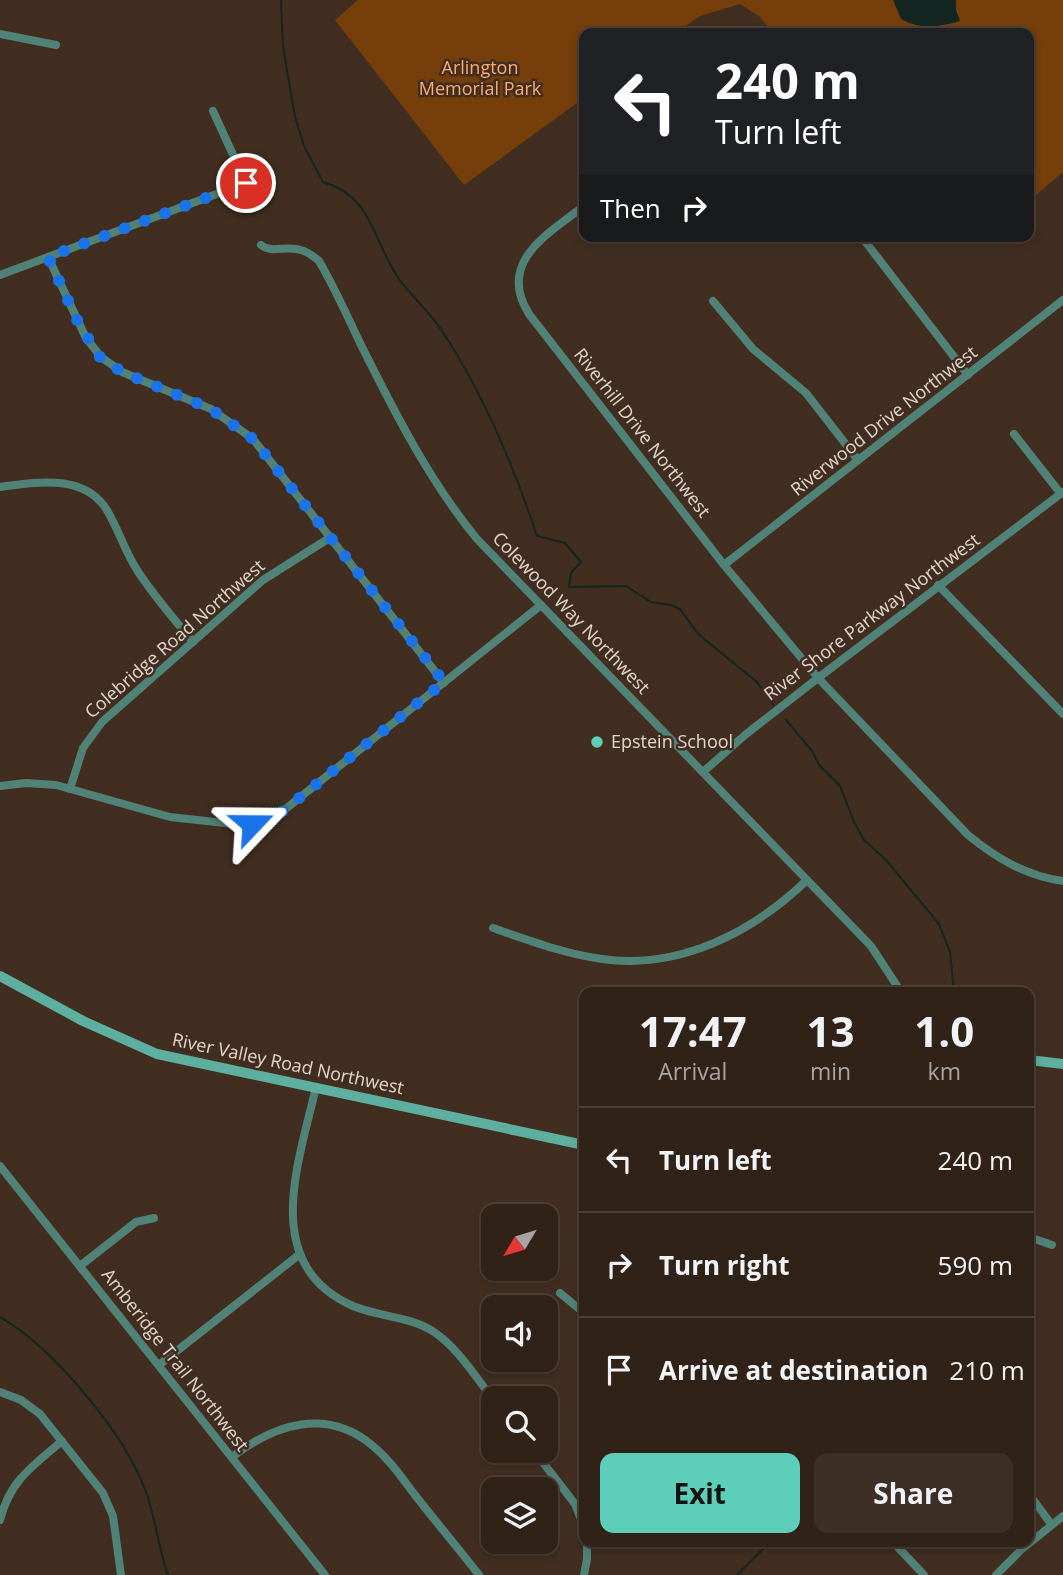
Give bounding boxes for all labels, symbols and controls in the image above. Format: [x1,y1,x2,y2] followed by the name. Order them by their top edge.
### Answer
[715,47,860,113] text: 240 m
[419,55,542,100] park label: Arlington Memorial Park
[600,56,691,147] icon: left
[715,110,841,153] text: Turn left
[216,153,276,213] pin
[227,164,265,202] icon: arrive
[675,189,713,227] icon: right
[600,190,661,226] text: Then
[785,340,982,501] street label: Riverwood Drive Northwest
[569,343,716,522] street label: Riverhill Drive Northwest
[488,526,656,699] street label: Colewood Way Northwest
[759,527,984,705] street label: River Shore Parkway Northwest
[79,553,269,723] street label: Colebridge Road Northwest
[611,729,733,753] place label: Epstein School
[589,734,605,750] marker: Epstein School
[215,787,289,861] position arrow
[639,1002,747,1059] text: 17:47
[806,1002,855,1059] text: 13
[914,1002,974,1059] text: 1.0
[170,1027,406,1099] street label: River Valley Road Northwest
[658,1055,727,1087] text: Arrival
[810,1055,851,1087] text: min
[928,1055,961,1087] text: km
[600,1141,638,1179] icon: left
[659,1142,771,1178] text: Turn left
[938,1142,1013,1178] text: 240 m
[481,1204,558,1281] north arrow
[481,1204,558,1554] map controls
[600,1246,638,1284] icon: right
[659,1247,790,1283] text: Turn right
[938,1247,1013,1283] text: 590 m
[97,1263,255,1456] street label: Amberidge Trail Northwest
[481,1295,558,1372] button: sound
[600,1351,638,1389] icon: arrive
[659,1352,928,1388] text: Arrive at destination
[949,1352,1025,1388] text: 210 m
[481,1386,558,1463] button: search
[600,1453,800,1533] button: Exit
[814,1453,1013,1533] button: Share
[481,1477,558,1554] button: layers

